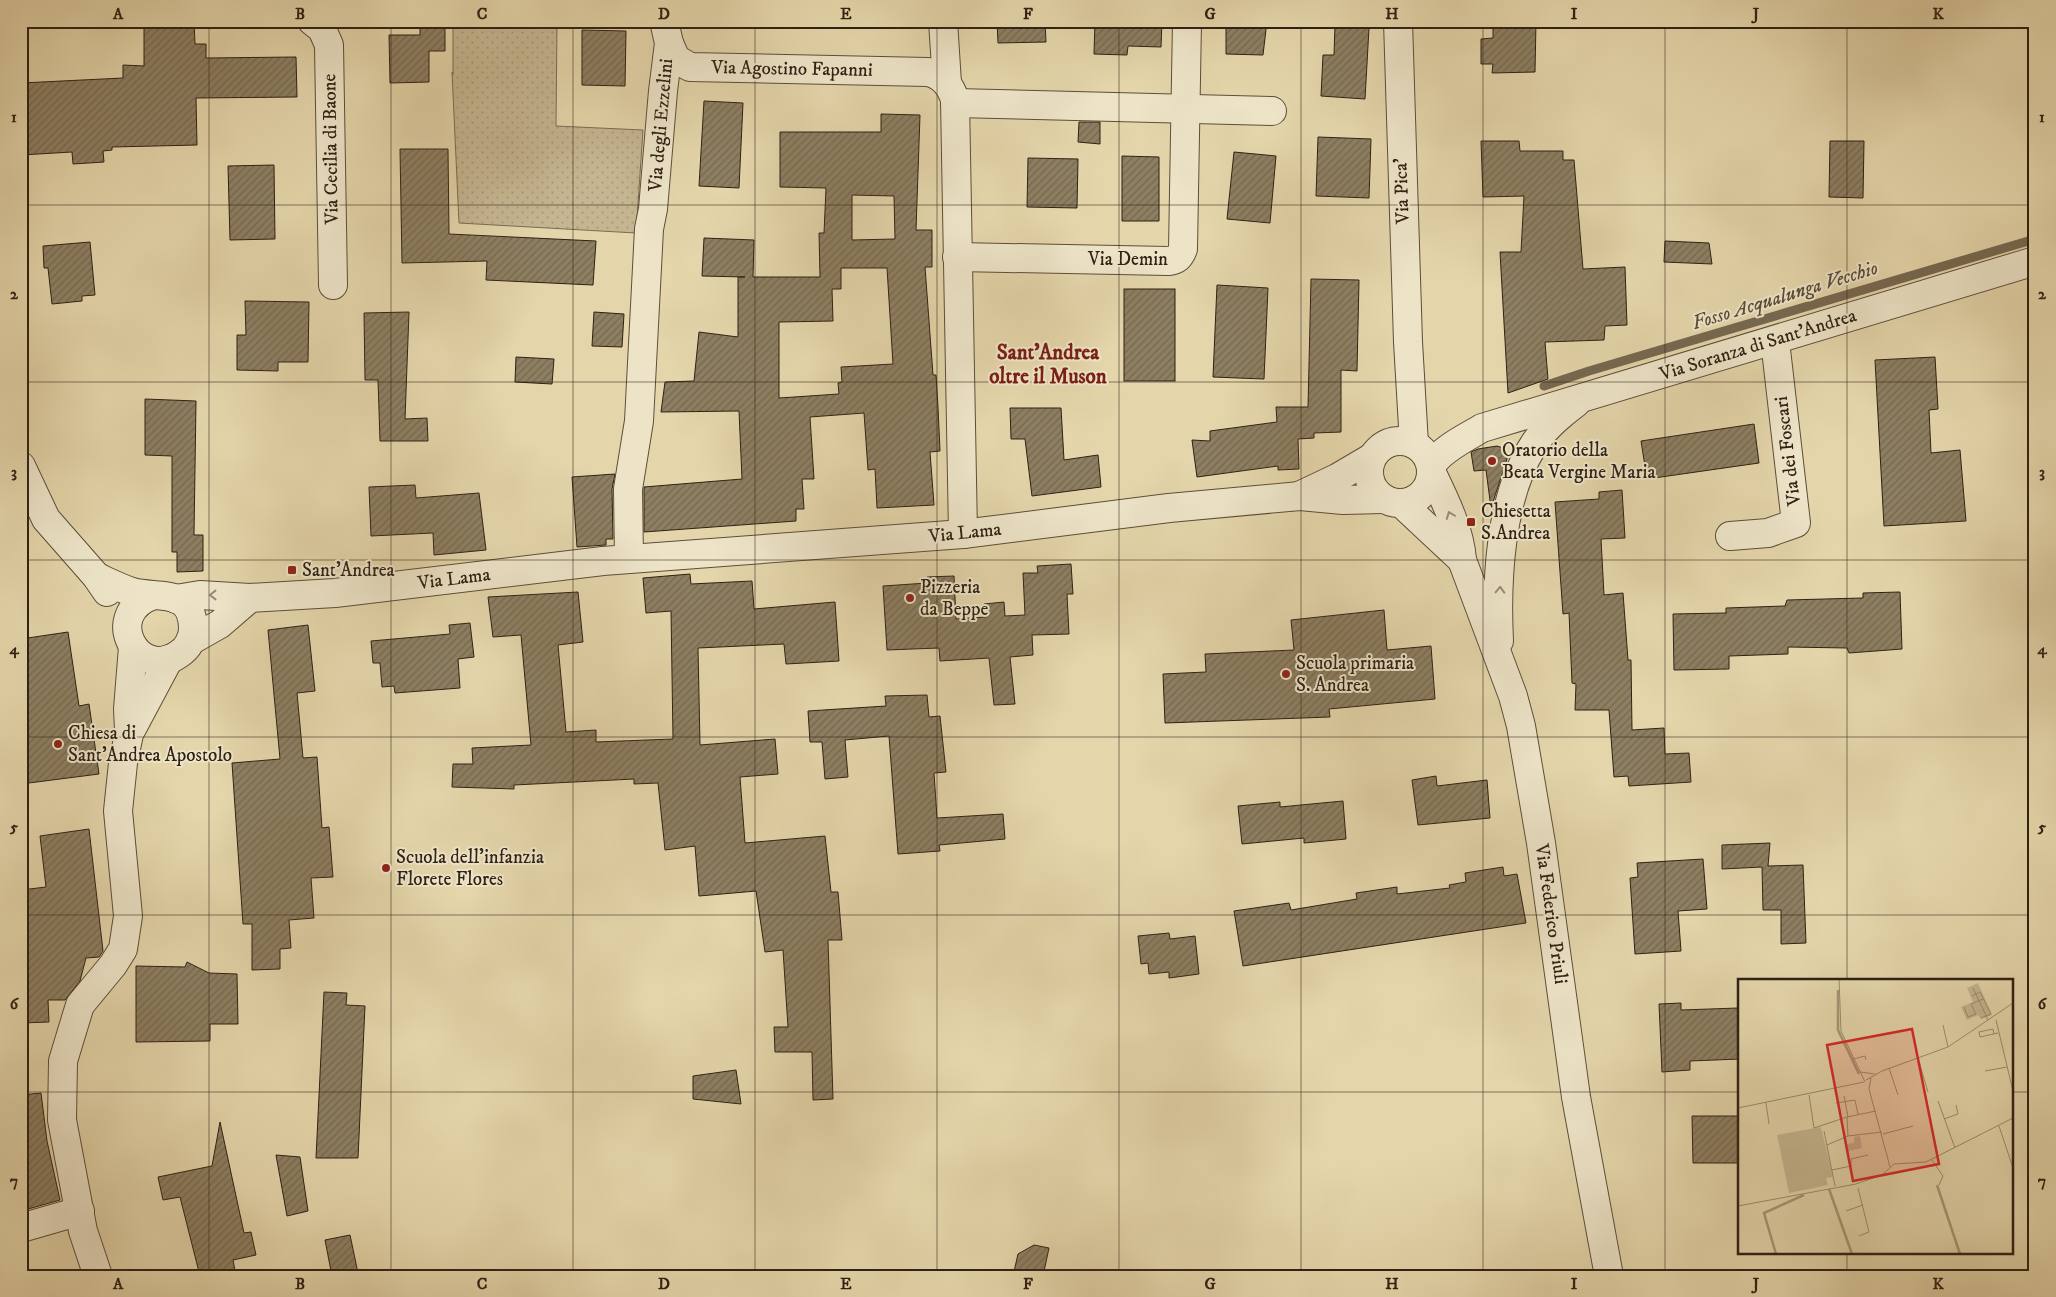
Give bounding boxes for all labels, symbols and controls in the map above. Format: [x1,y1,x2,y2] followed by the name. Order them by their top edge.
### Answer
[112,4,124,24] text: A
[295,4,305,24] text: B
[477,4,487,24] text: C
[658,4,670,24] text: D
[840,4,852,24] text: E
[1023,4,1033,24] text: F
[1204,4,1216,24] text: G
[1385,4,1399,24] text: H
[1571,4,1578,24] text: I
[1751,4,1760,24] text: J
[1932,4,1944,24] text: K
[710,56,873,82] street label: Via Agostino Fapanni
[644,57,678,193] street label: Via degli Ezzelini
[318,73,344,226] street label: Via Cecilia di Baone
[11,107,17,127] text: 1
[2039,107,2045,127] text: 1
[1389,158,1415,225] street label: Via Pica'
[1087,248,1168,271] street label: Via Demin
[1689,256,1881,336] water label: Fosso Acqualunga Vecchio
[10,284,19,304] text: 2
[2038,284,2047,304] text: 2
[1656,304,1859,386] street label: Via Soranza di Sant'Andrea
[989,340,1108,390] district label: Sant'Andrea oltre il Muson
[1770,395,1806,508] street label: Via dei Foscari
[1502,439,1656,484] place label: Oratorio della Beata Vergine Maria
[1486,455,1498,467] marker: Oratorio della Beata Vergine Maria
[11,462,17,482] text: 3
[2039,462,2045,482] text: 3
[1481,500,1551,545] place label: Chiesetta S.Andrea
[1445,511,1455,519] one-way arrow
[1465,516,1477,528] marker: Chiesetta S.Andrea
[926,518,1003,548] street label: Via Lama
[302,559,395,582] place label: Sant'Andrea
[415,563,492,595] street label: Via Lama
[286,564,298,576] marker: Sant'Andrea
[920,576,989,621] place label: Pizzeria da Beppe
[1495,585,1505,593] one-way arrow
[209,590,216,600] one-way arrow
[904,592,916,604] marker: Pizzeria da Beppe
[8,639,19,659] text: 4
[2036,639,2047,659] text: 4
[1296,652,1414,697] place label: Scuola primaria S. Andrea
[1280,668,1292,680] marker: Scuola primaria S. Andrea
[68,722,232,767] place label: Chiesa di Sant'Andrea Apostolo
[52,738,64,750] marker: Chiesa di Sant'Andrea Apostolo
[9,817,18,837] text: 5
[2037,817,2046,837] text: 5
[1530,841,1572,986] street label: Via Federico Priuli
[396,846,544,891] place label: Scuola dell'infanzia Florete Flores
[380,862,392,874] marker: Scuola dell'infanzia Florete Flores
[1738,979,2014,1254] inset map
[10,994,20,1014] text: 6
[2038,994,2048,1014] text: 6
[10,1171,18,1191] text: 7
[2038,1171,2046,1191] text: 7
[112,1274,124,1294] text: A
[295,1274,305,1294] text: B
[477,1274,487,1294] text: C
[658,1274,670,1294] text: D
[840,1274,852,1294] text: E
[1023,1274,1033,1294] text: F
[1204,1274,1216,1294] text: G
[1385,1274,1399,1294] text: H
[1571,1274,1578,1294] text: I
[1751,1274,1760,1294] text: J
[1932,1274,1944,1294] text: K

